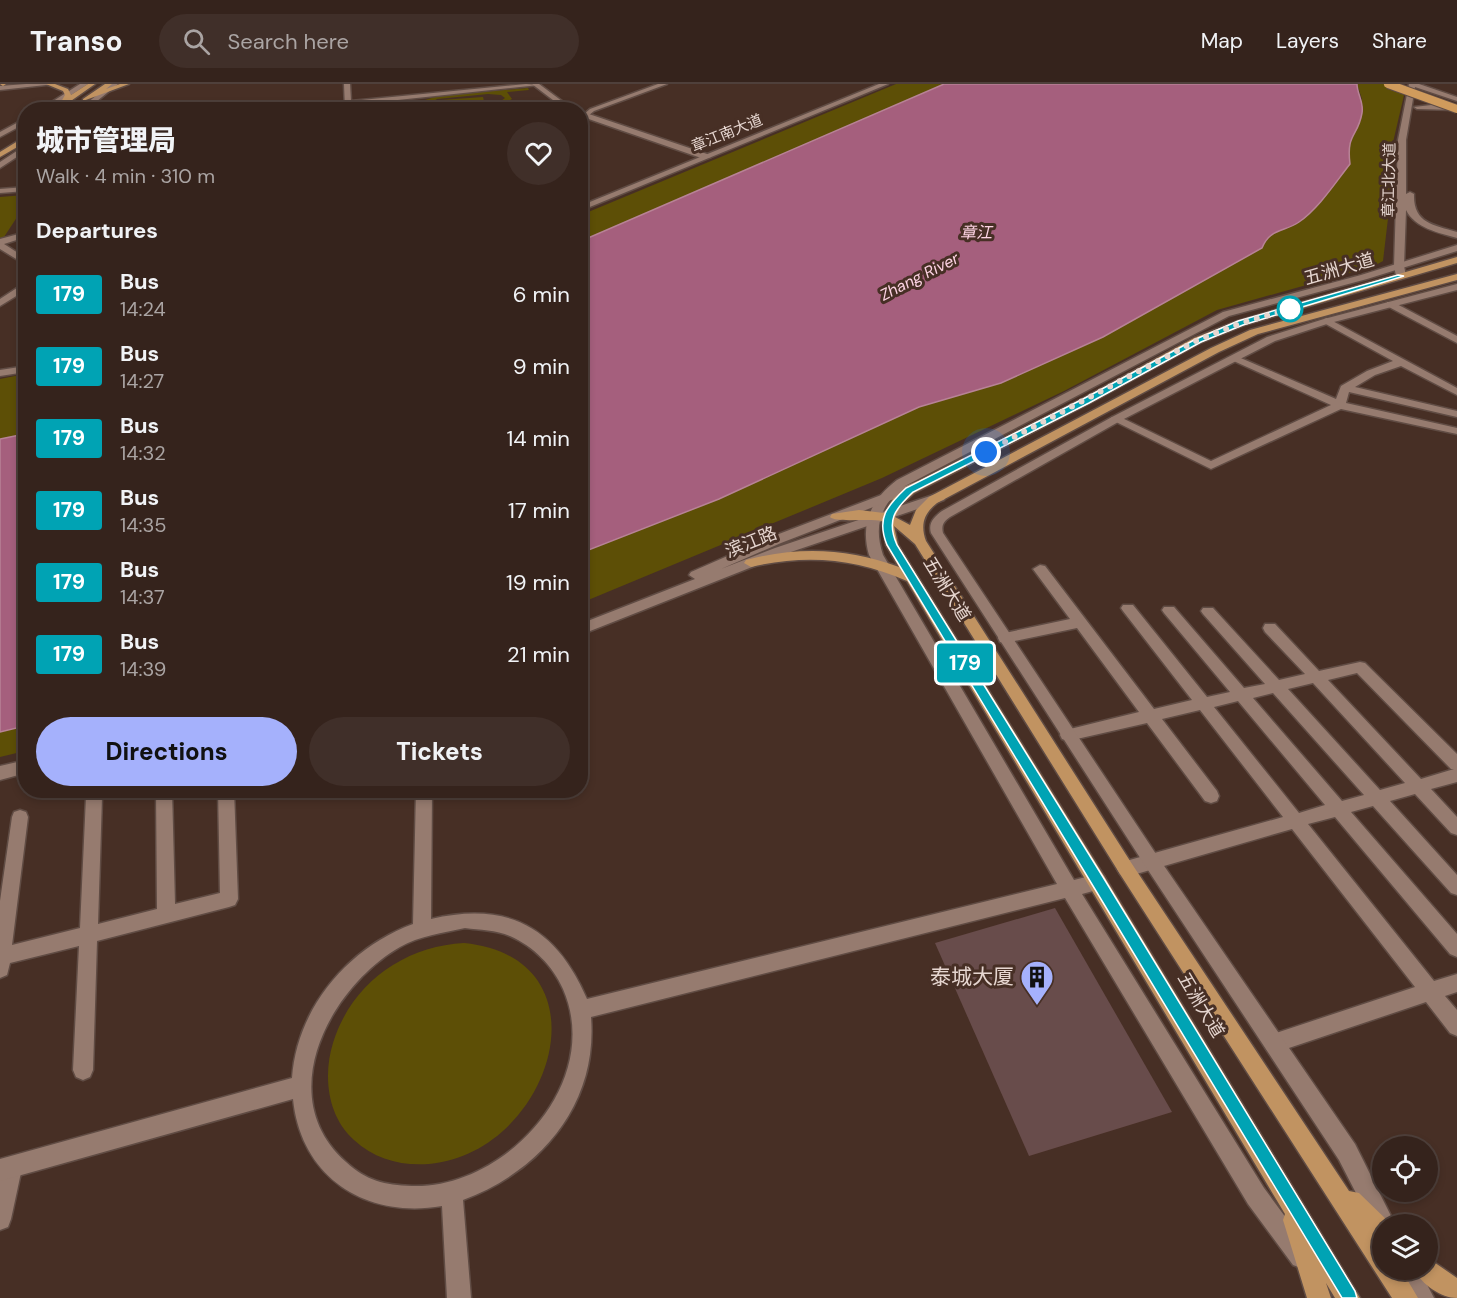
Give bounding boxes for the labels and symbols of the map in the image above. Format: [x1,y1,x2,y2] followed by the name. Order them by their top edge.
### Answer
[688,110,766,156] street label: 章江南大道
[1378,142,1400,218] street label: 章江北大道
[960,222,994,243] water label: 章江
[876,247,963,305] water label: Zhang River
[1301,248,1377,290] street label: 五洲大道
[1277,296,1303,322] unlabelled marker
[971,437,1001,467] your location
[721,521,781,563] street label: 滨江路
[918,552,976,626] street label: 五洲大道
[930,644,1000,682] line badge: 179
[1019,959,1055,1006] building icon: 泰城大厦
[930,963,1014,991] place label: 泰城大厦
[1172,968,1230,1042] street label: 五洲大道

